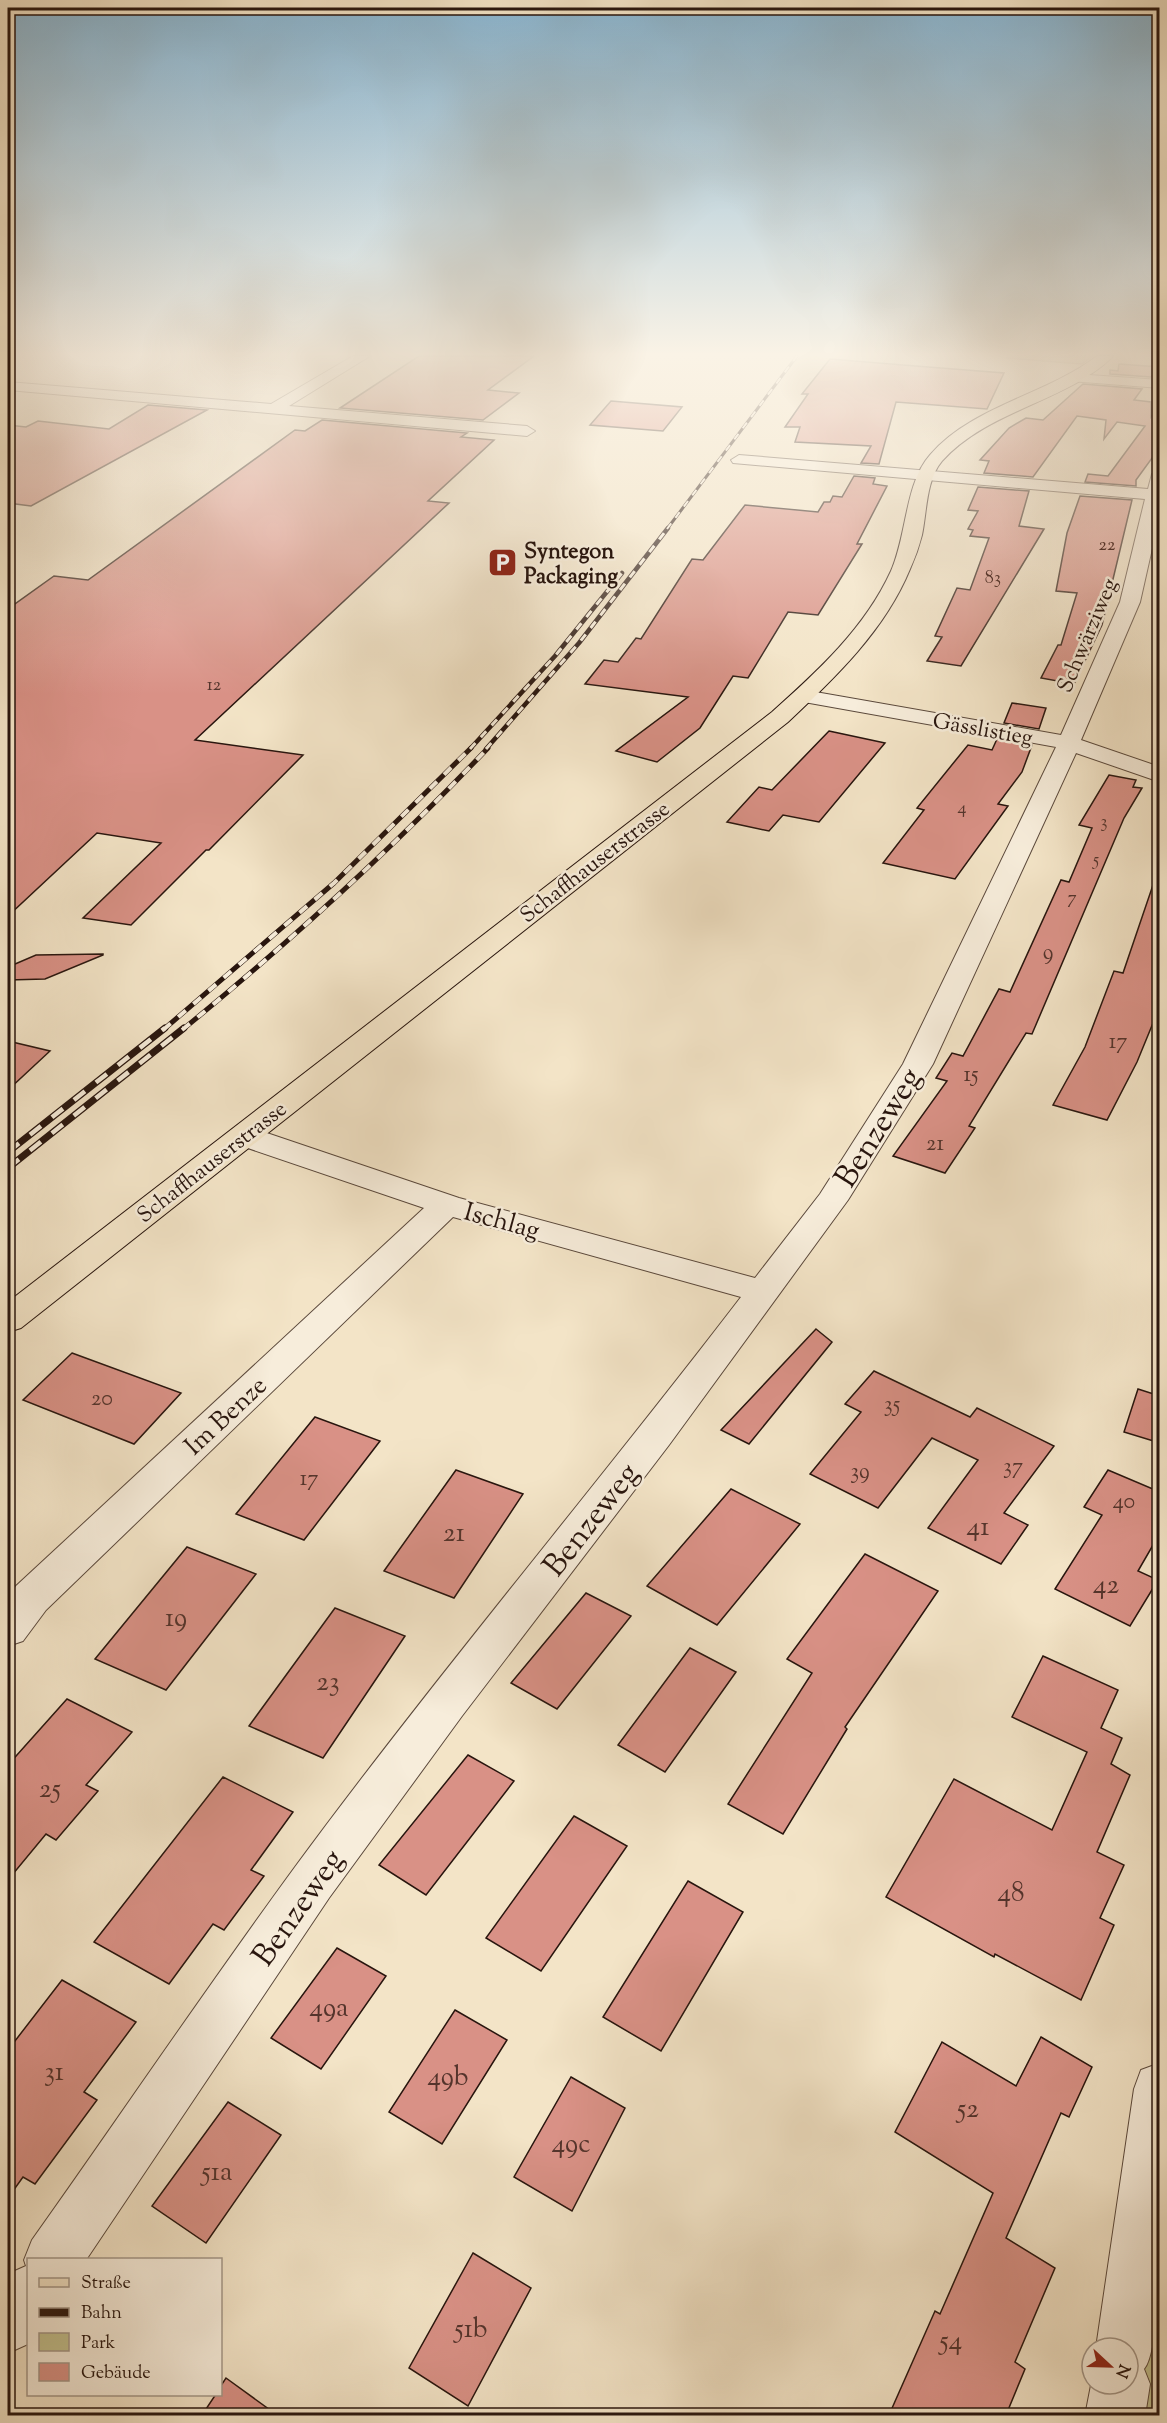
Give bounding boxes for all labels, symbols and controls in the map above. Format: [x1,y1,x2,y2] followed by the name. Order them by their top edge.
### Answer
[1099,533,1116,559] house number: 22
[524,537,618,594] place label: Syntegon Packaging
[487,547,519,579] parking icon: Syntegon Packaging
[985,566,1001,592] house number: 83
[1050,574,1127,698] street label: Schwärziweg
[207,673,222,699] house number: 12
[930,706,1035,756] street label: Gässlistieg
[514,795,678,932] street label: Schaffhauserstrasse
[957,796,967,822] house number: 4
[1100,810,1108,836] house number: 3
[1092,848,1099,874] house number: 5
[1067,886,1077,912] house number: 7
[1043,938,1053,970] house number: 9
[1109,1027,1127,1059] house number: 17
[825,1060,935,1198] street label: Benzeweg
[963,1060,979,1092] house number: 15
[131,1095,295,1232] street label: Schaffhauserstrasse
[926,1129,944,1161] house number: 21
[459,1195,543,1250] street label: Ischlag
[177,1369,276,1465] street label: Im Benze
[91,1384,113,1416] house number: 20
[884,1390,901,1422] house number: 35
[1003,1452,1023,1484] house number: 37
[533,1454,652,1588] street label: Benzeweg
[850,1457,870,1489] house number: 39
[300,1464,318,1496] house number: 17
[1113,1487,1135,1519] house number: 40
[967,1509,989,1548] house number: 41
[443,1515,465,1554] house number: 21
[1093,1567,1119,1606] house number: 42
[165,1600,187,1639] house number: 19
[316,1664,340,1703] house number: 23
[39,1771,61,1810] house number: 25
[242,1841,357,1977] street label: Benzeweg
[997,1875,1025,1914] house number: 48
[310,1990,348,2029] house number: 49a
[44,2054,64,2093] house number: 31
[428,2059,469,2098] house number: 49b
[955,2091,979,2130] house number: 52
[552,2126,590,2165] house number: 49c
[200,2154,232,2193] house number: 51a
[27,2258,222,2396] legend
[81,2271,131,2297] text: Straße
[81,2301,122,2327] text: Bahn
[453,2311,487,2350] house number: 51b
[938,2323,962,2362] house number: 54
[81,2331,116,2357] text: Park
[1080,2336,1140,2396] north arrow
[1108,2360,1135,2381] text: N
[81,2361,151,2387] text: Gebäude

